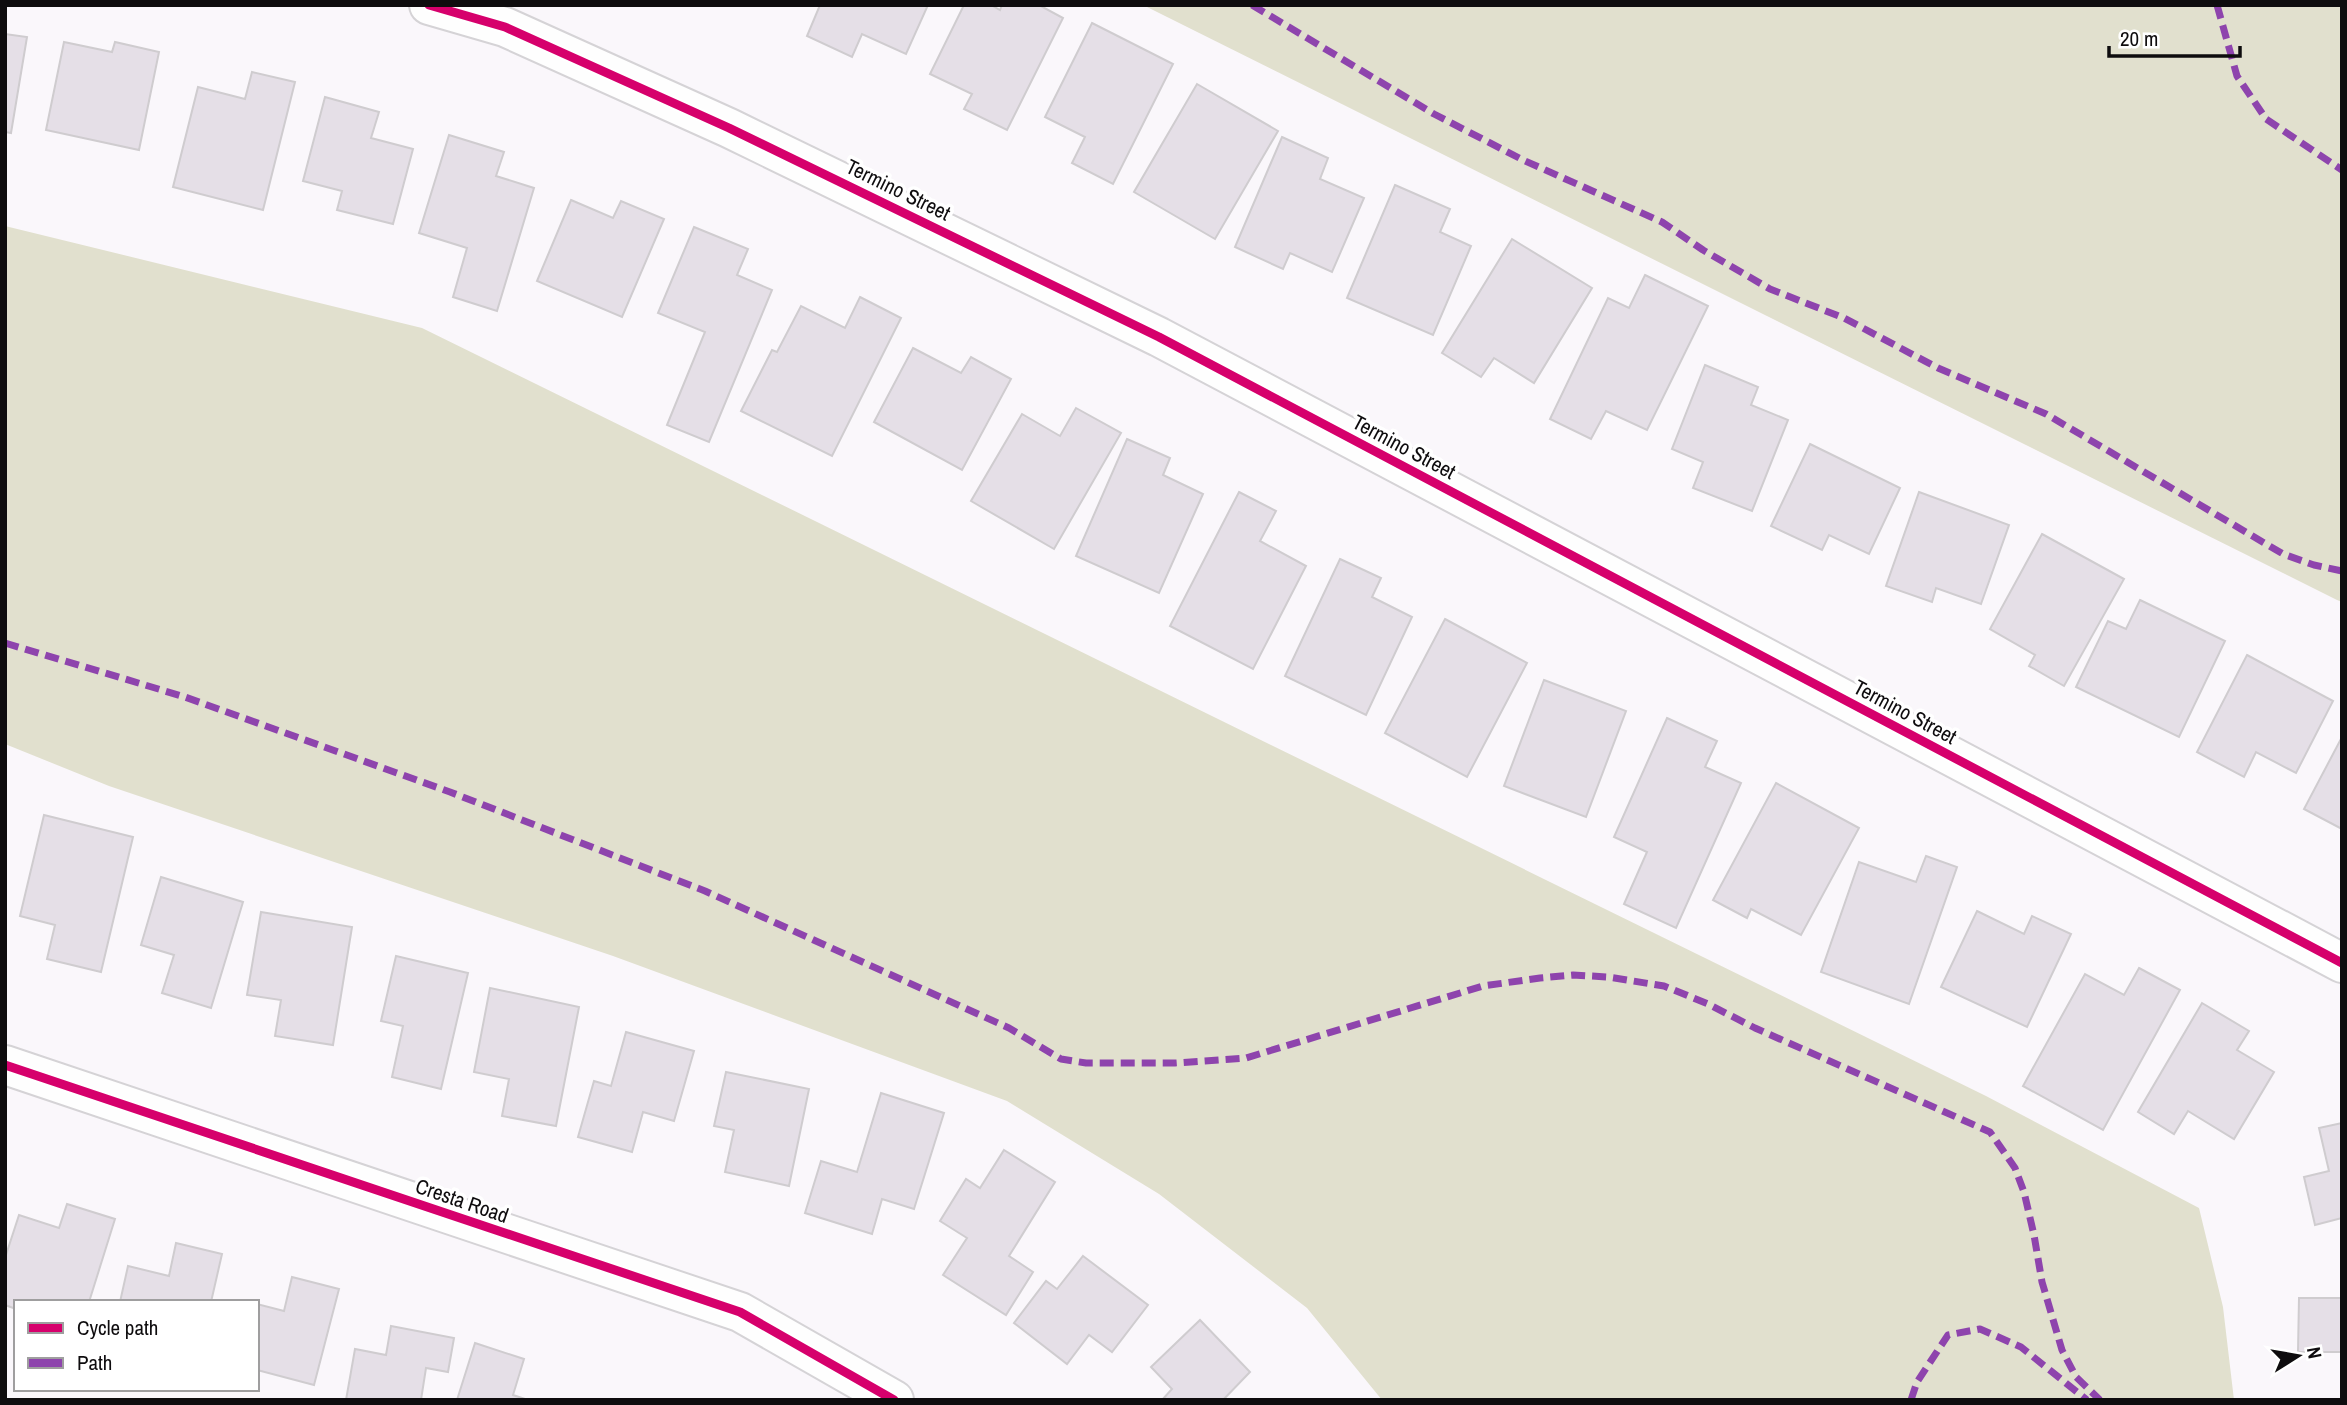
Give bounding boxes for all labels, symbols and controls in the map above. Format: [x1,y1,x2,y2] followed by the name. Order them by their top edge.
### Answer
[2109,14,2240,58] scale bar
[2120,24,2158,53] text: 20 m
[841,152,956,227] street label: Termino Street
[1348,407,1461,486] street label: Termino Street
[1849,672,1962,751] street label: Termino Street
[412,1171,513,1230] street label: Cresta Road
[14,1300,259,1391] legend
[77,1313,158,1342] text: Cycle path
[2263,1321,2333,1391] north arrow
[2301,1345,2329,1361] text: N
[77,1348,112,1377] text: Path

